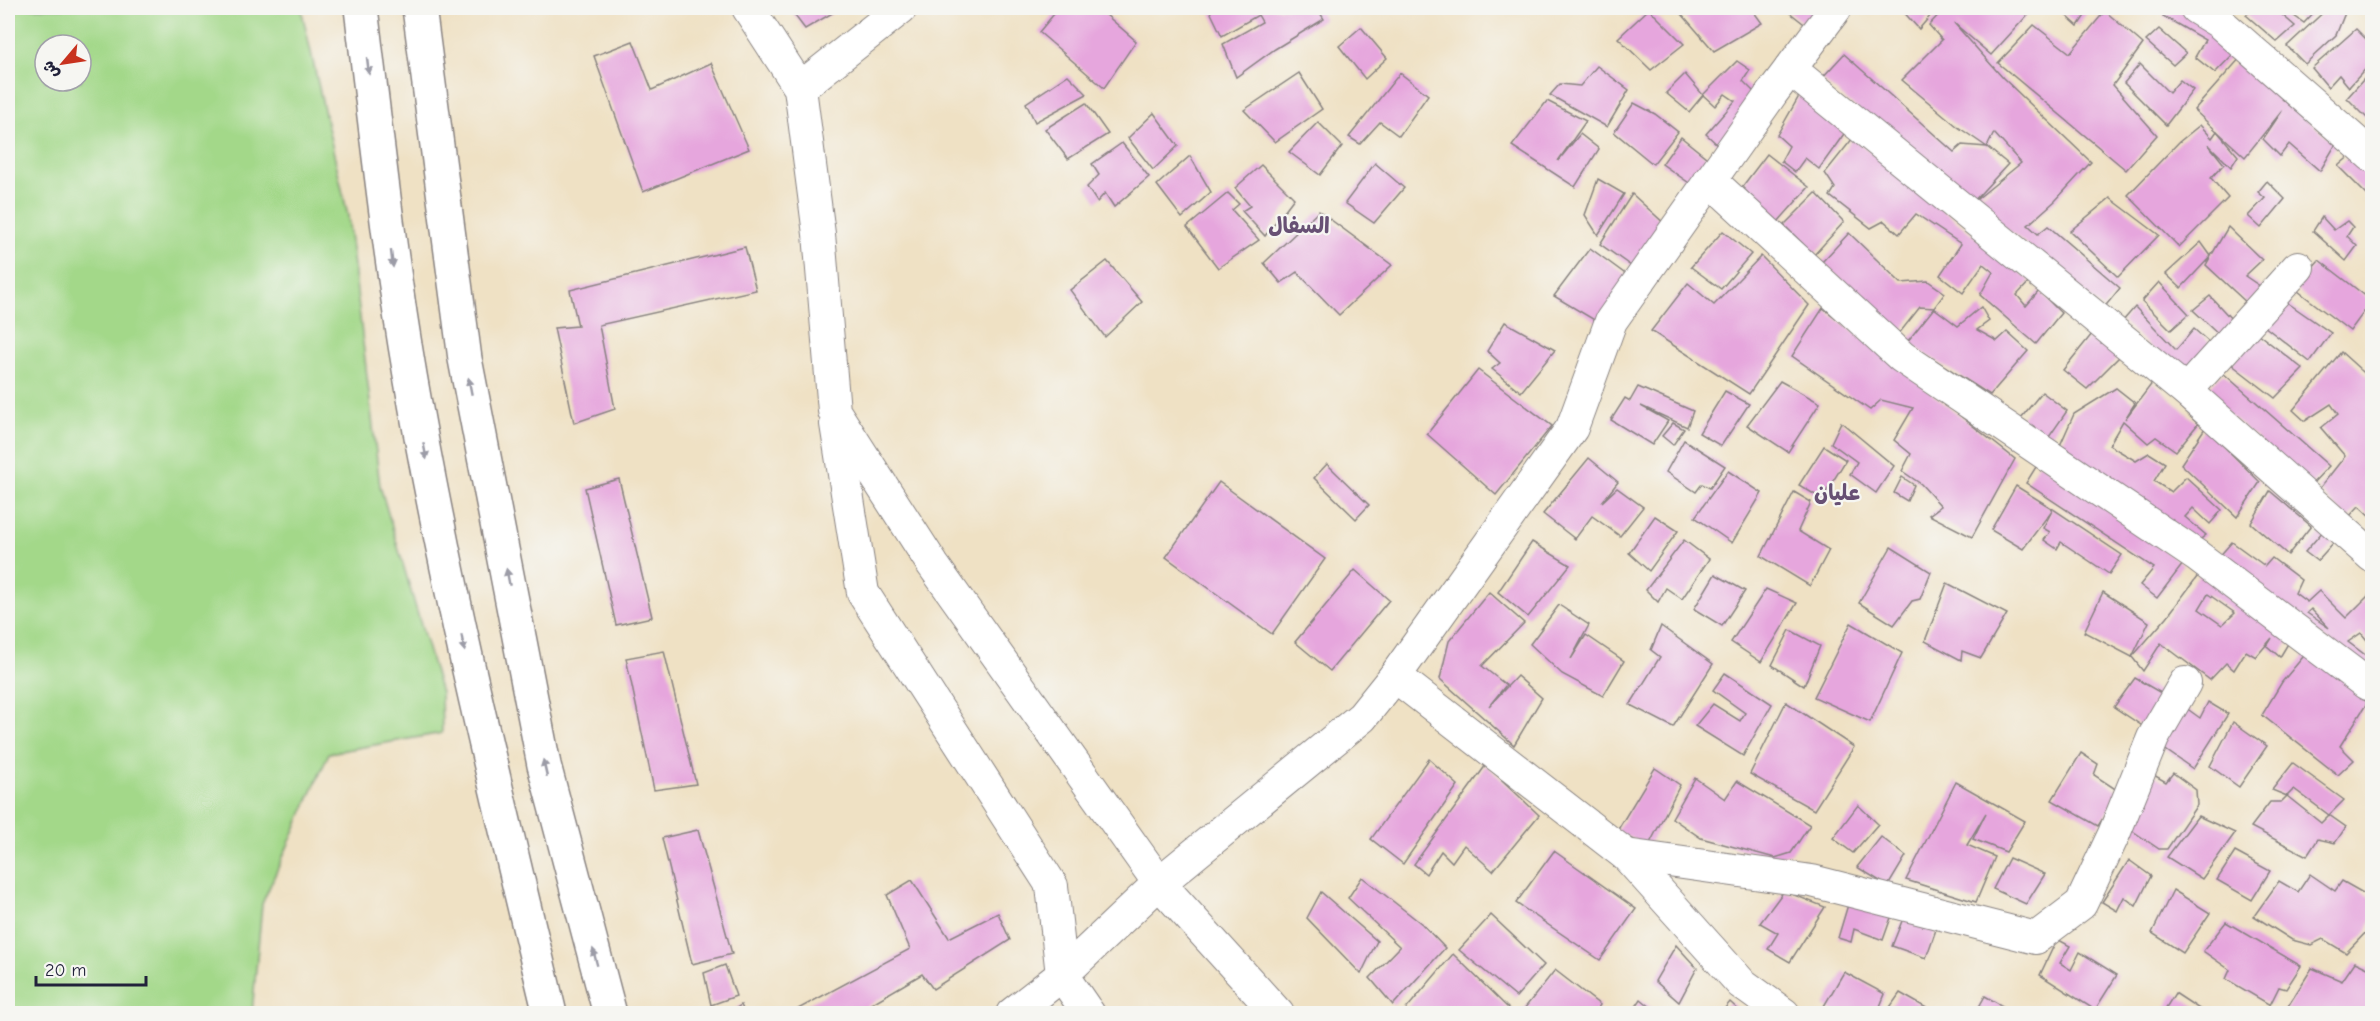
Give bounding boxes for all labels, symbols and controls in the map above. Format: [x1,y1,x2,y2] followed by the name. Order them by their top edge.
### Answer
[33,33,93,93] north arrow
[364,56,373,75] one-way arrow
[39,58,63,82] text: ش
[1268,213,1330,239] district label: السفال
[387,250,397,269] one-way arrow
[465,376,474,395] one-way arrow
[421,442,430,461] one-way arrow
[1814,480,1860,506] district label: عليان
[503,568,513,586] one-way arrow
[459,633,468,652] one-way arrow
[540,759,550,778] one-way arrow
[590,948,600,966] one-way arrow
[36,949,146,987] scale bar
[45,960,86,981] text: 20 m

